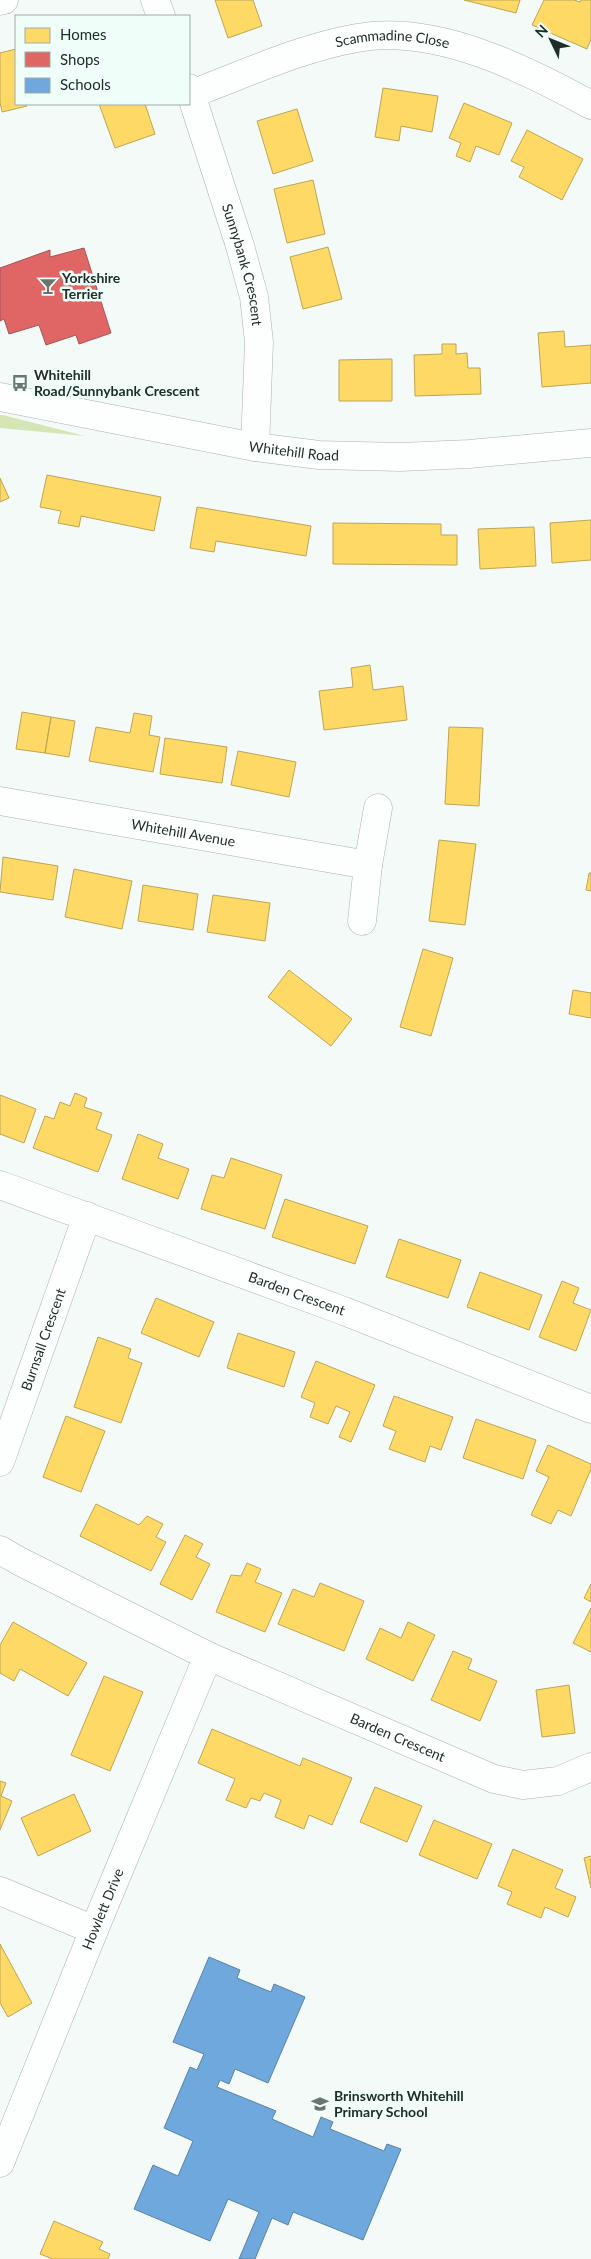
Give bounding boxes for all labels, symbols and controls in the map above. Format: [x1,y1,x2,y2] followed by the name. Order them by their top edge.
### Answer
[15,15,190,105] legend
[526,15,576,65] north arrow
[531,21,551,41] text: N
[60,25,106,43] text: Homes
[333,26,451,51] street label: Scammadine Close
[60,50,100,68] text: Shops
[60,75,111,93] text: Schools
[219,202,266,327] street label: Sunnybank Crescent
[61,269,121,302] place label: Yorkshire Terrier
[38,276,58,296] bar icon: Yorkshire Terrier
[34,366,200,399] place label: Whitehill Road/Sunnybank Crescent
[10,373,30,393] bus stop icon: Whitehill Road/Sunnybank Crescent
[248,437,339,463] street label: Whitehill Road
[130,815,237,850] street label: Whitehill Avenue
[246,1268,348,1319] street label: Barden Crescent
[17,1286,69,1393] street label: Burnsall Crescent
[348,1709,448,1765] street label: Barden Crescent
[78,1866,127,1952] street label: Howlett Drive
[334,2087,464,2120] place label: Brinsworth Whitehill Primary School
[310,2094,330,2114] school or university icon: Brinsworth Whitehill Primary School

